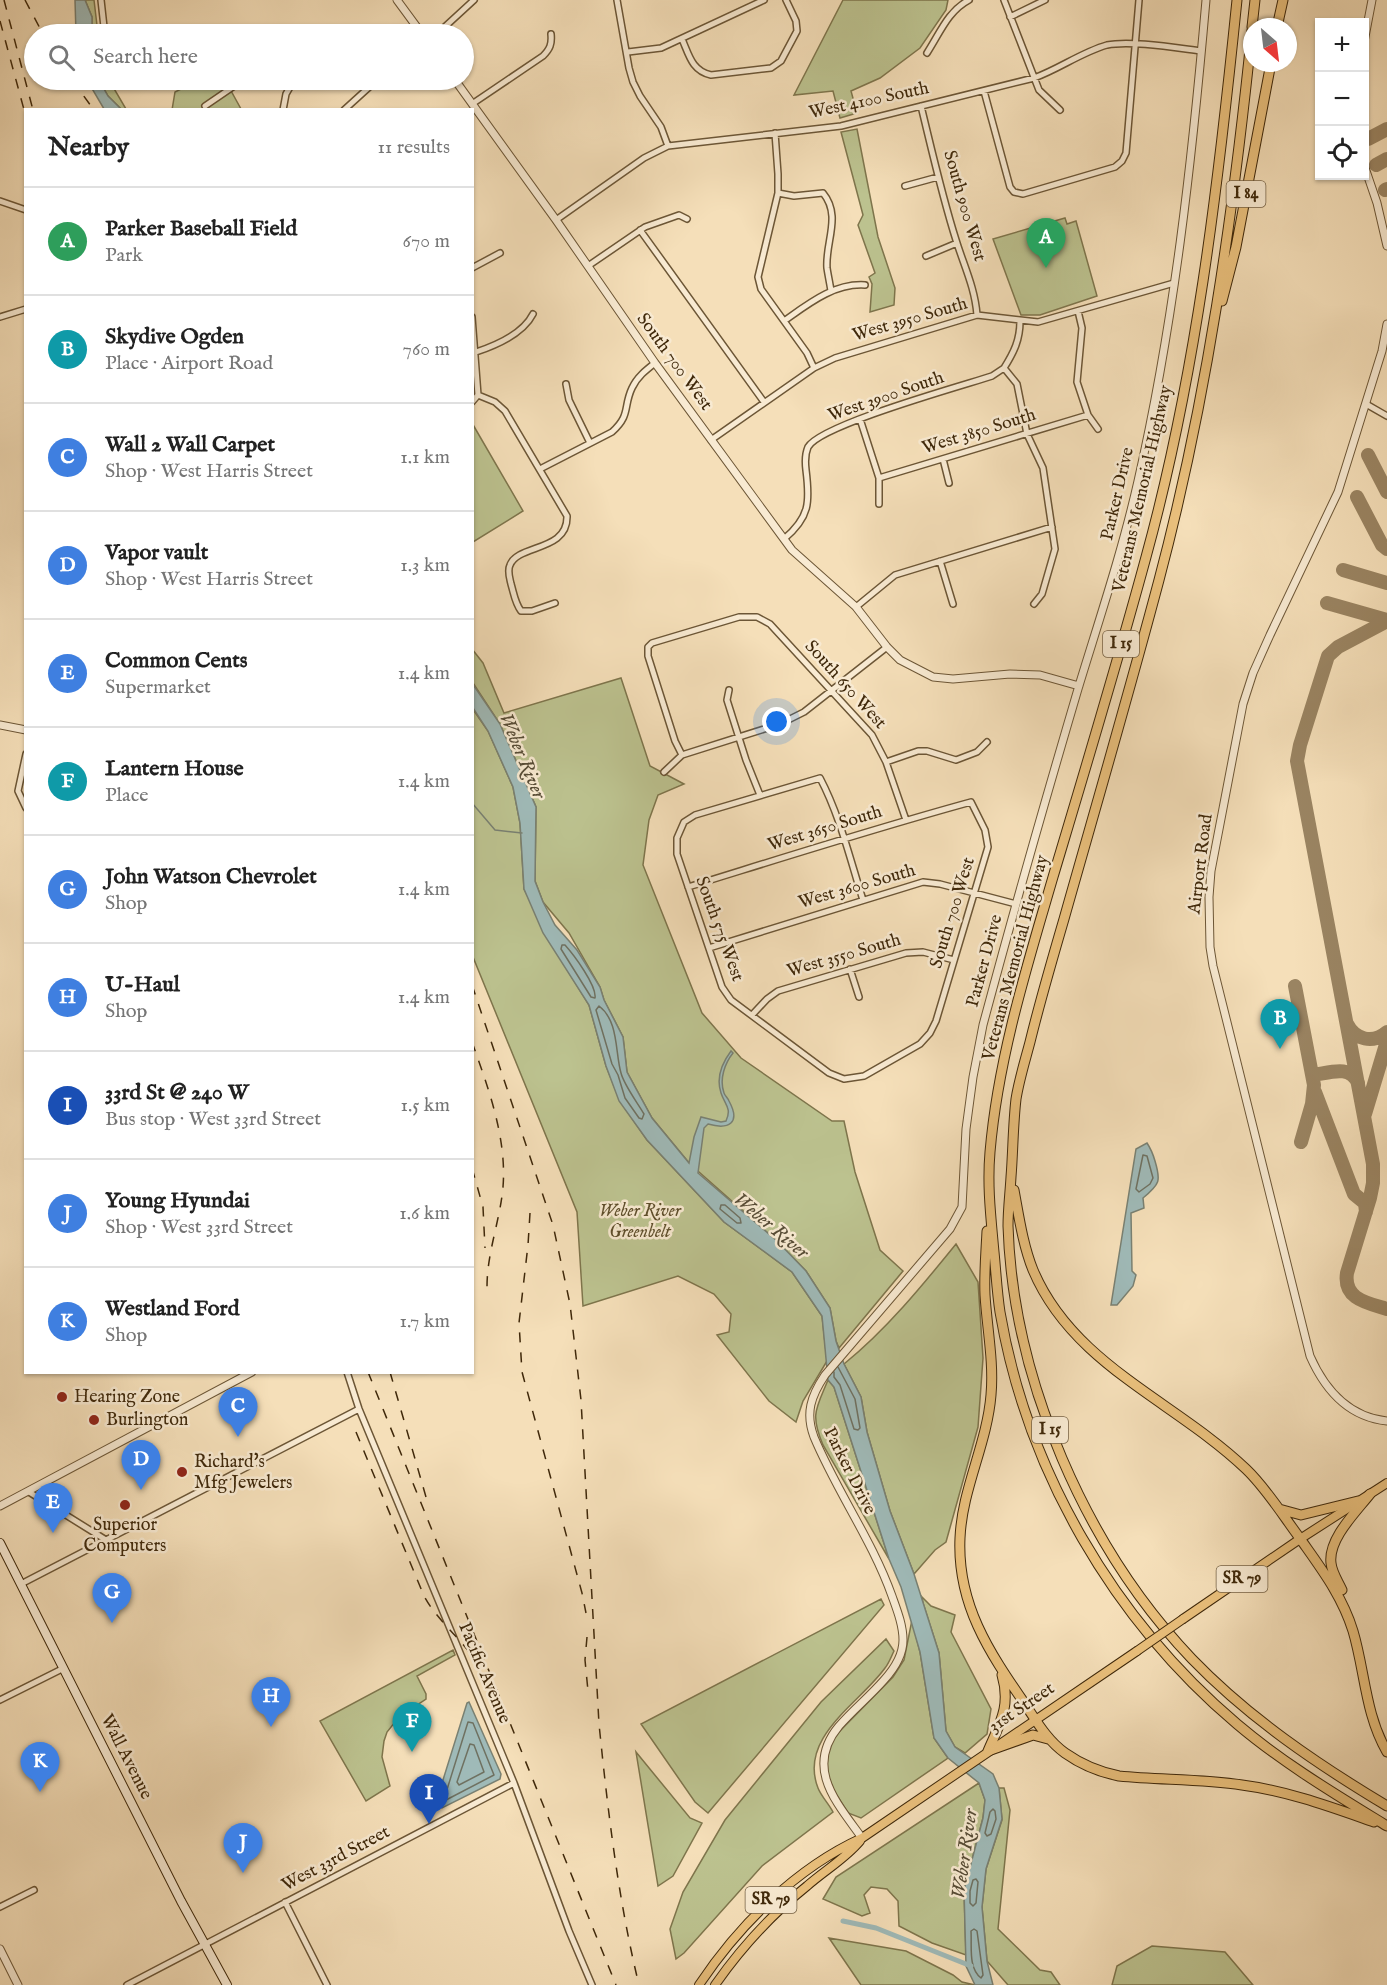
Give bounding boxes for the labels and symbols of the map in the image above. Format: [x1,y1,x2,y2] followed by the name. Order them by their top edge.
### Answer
[1243,18,1297,72] north arrow
[807,77,931,125] street label: West 4100 South
[937,148,991,264] street label: South 900 West
[1226,181,1266,207] road number: I 84
[1026,218,1066,268] pin: A
[850,292,971,347] street label: West 3950 South
[631,309,717,415] street label: South 700 West
[825,366,947,428] street label: West 3900 South
[1108,383,1178,596] street label: Veterans Memorial Highway
[919,404,1039,460] street label: West 3850 South
[1096,445,1140,543] street label: Parker Drive
[1103,631,1139,657] road number: I 15
[799,636,891,734] street label: South 650 West
[762,707,791,736] your location
[493,709,552,804] water label: Weber River
[765,801,885,857] street label: West 3650 South
[1183,812,1219,916] street label: Airport Road
[977,853,1055,1064] street label: Veterans Memorial Highway
[925,855,981,971] street label: South 700 West
[796,859,919,915] street label: West 3600 South
[689,873,749,985] street label: South 575 West
[962,912,1008,1010] street label: Parker Drive
[784,929,904,983] street label: West 3550 South
[1260,1000,1300,1049] pin: B
[728,1187,815,1266] water label: Weber River
[599,1200,682,1244] park label: Weber River Greenbelt
[74,1386,180,1409] place label: Hearing Zone
[218,1388,258,1437] pin: C
[55,1390,69,1404] marker: Hearing Zone
[106,1409,189,1432] place label: Burlington
[87,1413,101,1427] marker: Burlington
[1032,1417,1068,1443] road number: I 15
[817,1424,881,1518] street label: Parker Drive
[122,1440,160,1490] pin: D
[194,1451,292,1495] place label: Richard's Mfg Jewelers
[175,1465,189,1479] marker: Richard's Mfg Jewelers
[34,1484,72,1533] pin: E
[118,1498,132,1512] marker: Superior Computers
[84,1514,166,1558] place label: Superior Computers
[1216,1566,1268,1592] road number: SR 79
[92,1574,132,1623] pin: G
[452,1619,516,1727] street label: Pacific Avenue
[252,1678,290,1727] pin: H
[985,1678,1059,1738] street label: 31st Street
[392,1702,432,1752] pin: F
[95,1711,157,1803] street label: Wall Avenue
[20,1742,60,1792] pin: K
[410,1774,448,1824] pin: I
[946,1806,984,1901] water label: Weber River
[278,1821,394,1897] street label: West 33rd Street
[224,1824,262,1873] pin: J
[746,1887,796,1913] road number: SR 79

